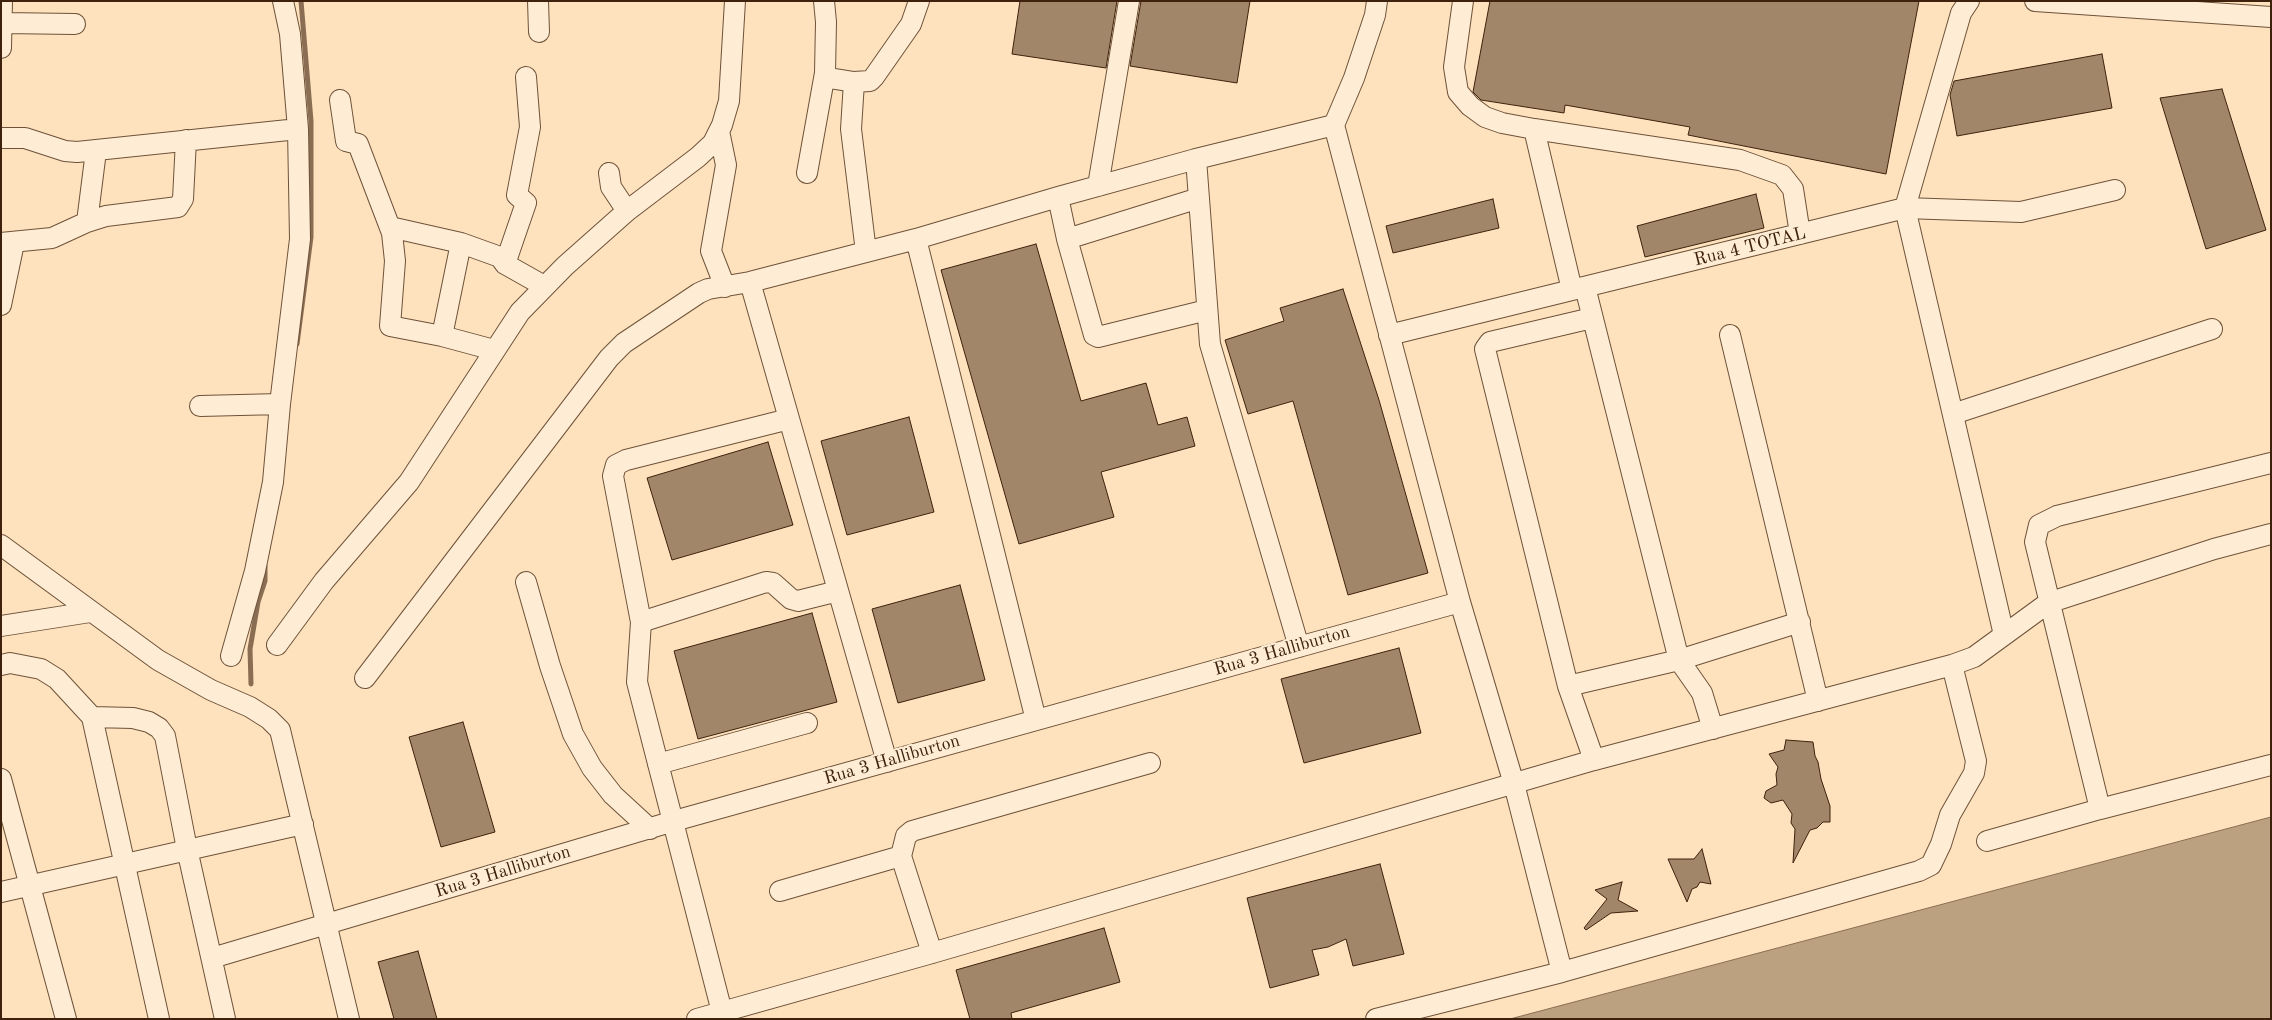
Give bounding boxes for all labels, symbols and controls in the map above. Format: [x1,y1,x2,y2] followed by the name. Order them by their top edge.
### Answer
[1692,223,1808,271] street label: Rua 4 TOTAL
[1211,621,1353,681] street label: Rua 3 Halliburton
[821,730,963,790] street label: Rua 3 Halliburton
[433,841,573,903] street label: Rua 3 Halliburton

